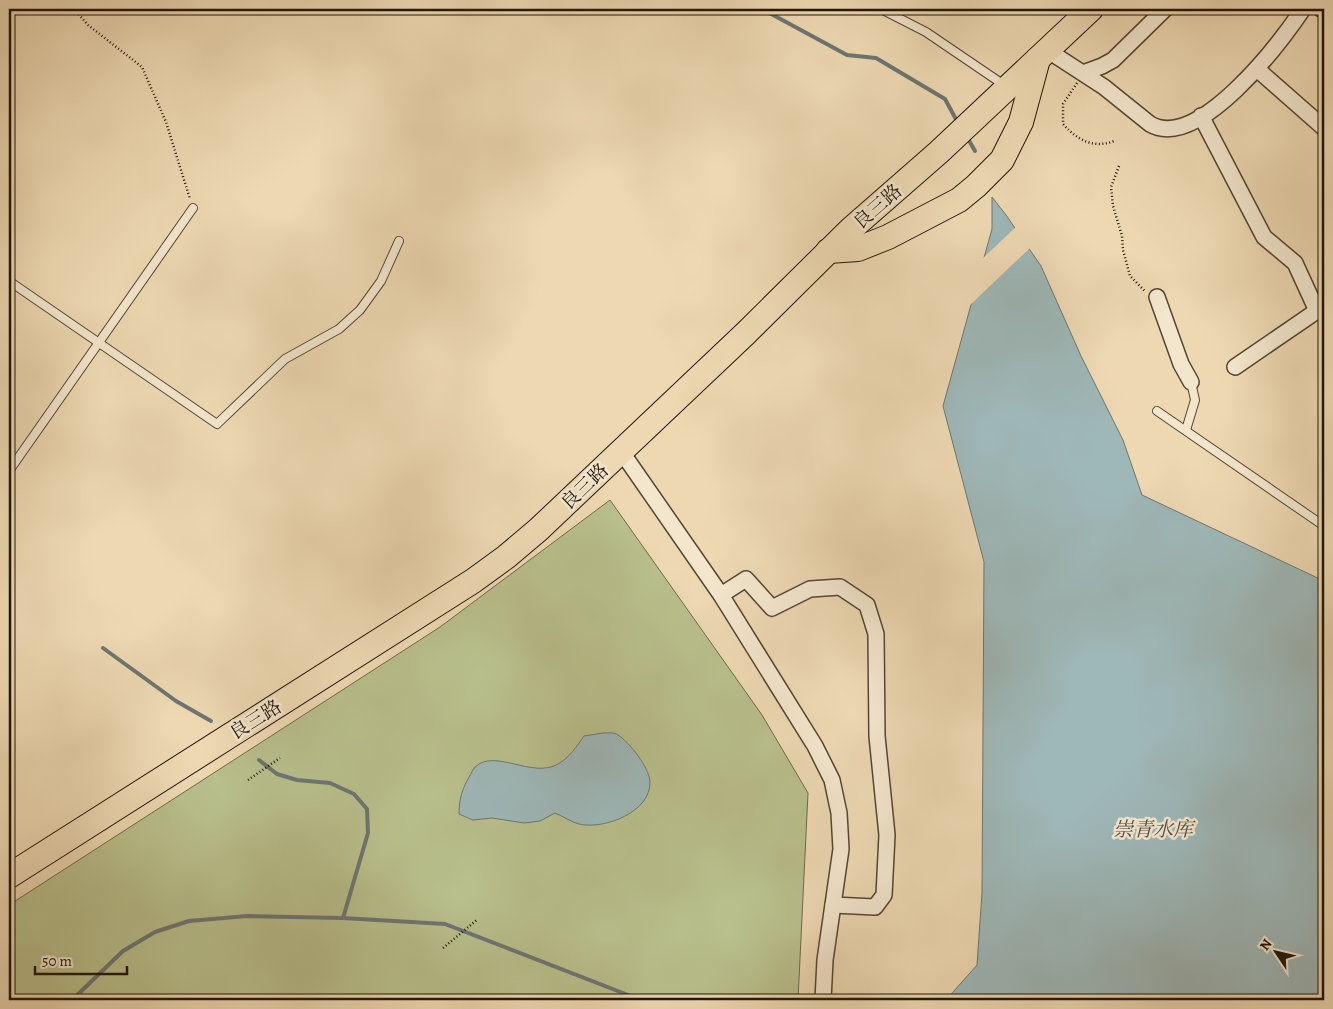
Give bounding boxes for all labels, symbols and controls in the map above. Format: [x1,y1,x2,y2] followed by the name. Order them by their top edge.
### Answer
[848,178,908,235] street label: 良三路
[555,458,614,516] street label: 良三路
[224,694,287,746] street label: 良三路
[1113,816,1196,843] water label: 崇青水库
[1250,926,1300,976] north arrow
[1255,935,1276,954] text: N
[35,944,128,976] scale bar
[42,951,72,971] text: 50 m

